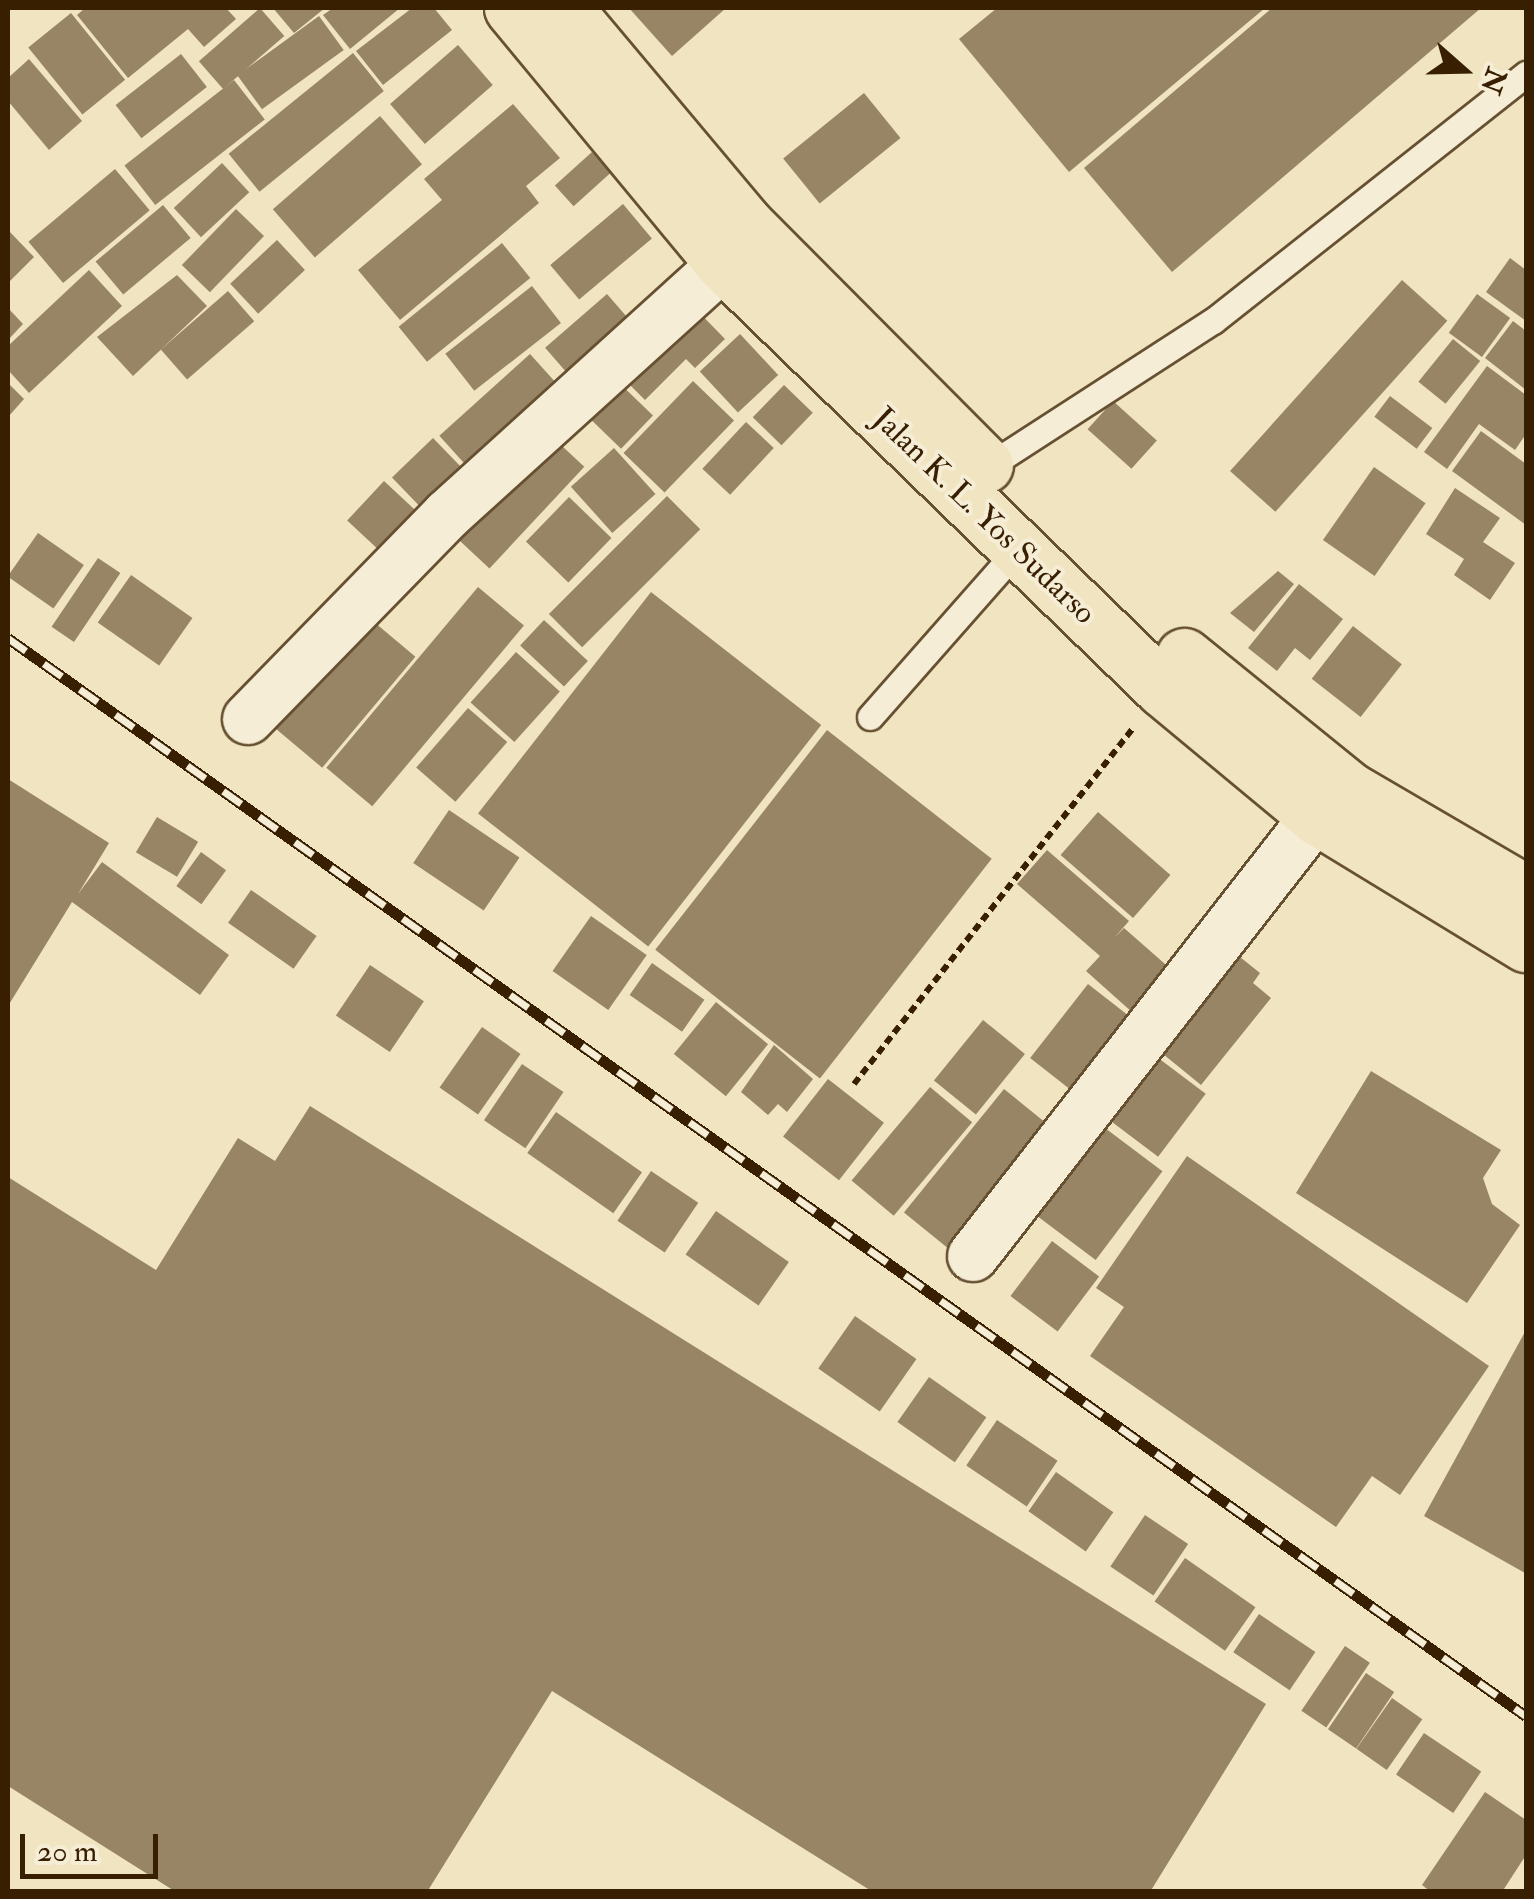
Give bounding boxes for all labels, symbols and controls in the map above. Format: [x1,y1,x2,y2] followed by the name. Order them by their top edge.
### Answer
[1414,20,1514,120] north arrow
[1472,63,1513,98] text: N
[864,400,1104,632] street label: Jalan K. L. Yos Sudarso
[25,1814,162,1876] scale bar
[37,1833,97,1870] text: 20 m

